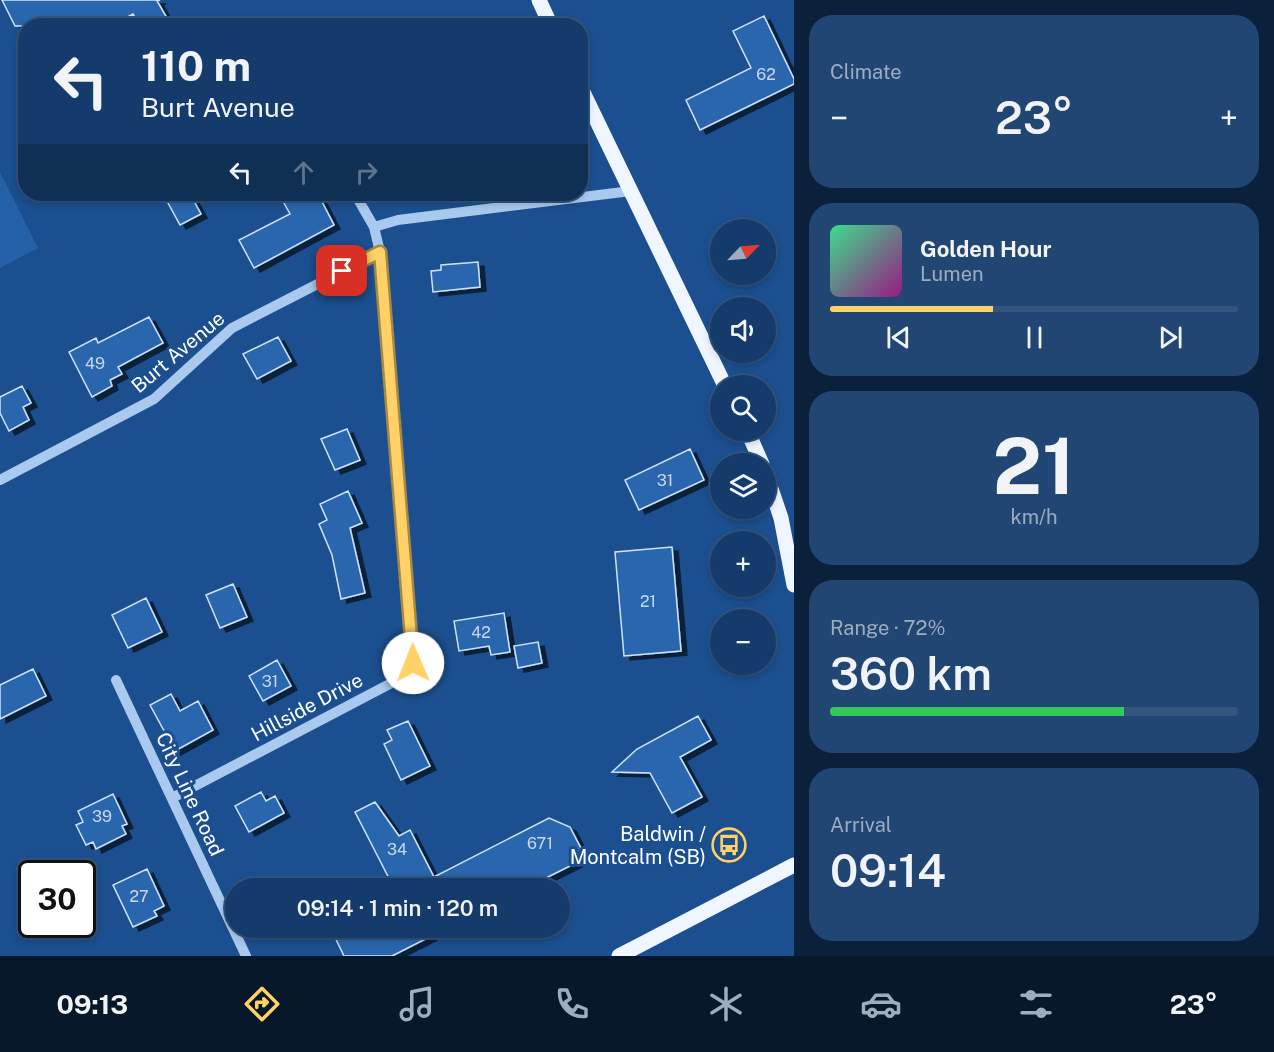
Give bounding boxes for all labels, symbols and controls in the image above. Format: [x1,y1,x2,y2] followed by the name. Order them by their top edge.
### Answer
[141,41,251,90] text: 110 m
[42,42,120,120] icon: left
[830,60,902,84] text: Climate
[756,65,776,84] house number: 62
[141,91,295,123] text: Burt Avenue
[995,91,1073,144] text: 23°
[830,99,848,137] text: −
[1220,99,1238,137] text: +
[224,156,257,189] icon: left
[287,156,320,189] icon: ahead
[350,156,383,189] icon: right
[710,219,776,285] north arrow
[710,219,776,675] map controls
[920,236,1051,262] text: Golden Hour
[316,245,367,296] pin
[325,254,358,287] icon: arrive
[920,262,984,286] text: Lumen
[710,297,776,363] button: sound
[127,306,229,398] street label: Burt Avenue
[882,321,915,354] icon: previous
[1018,321,1051,354] icon: pause
[1154,321,1187,354] icon: next
[85,354,105,373] house number: 49
[710,375,776,441] button: search
[993,420,1075,512] text: 21
[710,453,776,519] button: layers
[657,471,673,490] house number: 31
[1010,505,1058,529] text: km/h
[710,531,776,597] button: +
[640,592,656,611] house number: 21
[710,609,776,675] button: −
[830,616,946,640] text: Range · 72%
[471,623,491,642] house number: 42
[381,631,445,695] position arrow
[830,647,992,700] text: 360 km
[247,668,367,746] street label: Hillside Drive
[262,672,278,691] house number: 31
[151,728,229,860] street label: City Line Road
[92,807,112,826] house number: 39
[830,813,892,837] text: Arrival
[570,822,706,869] place label: Baldwin / Montcalm (SB)
[711,827,747,863] bus stop icon: Baldwin / Montcalm (SB)
[527,834,553,853] house number: 671
[387,840,407,859] house number: 34
[830,844,946,897] text: 09:14
[18,860,96,938] speed limit sign: 30
[129,887,149,906] house number: 27
[297,895,498,921] text: 09:14 · 1 min · 120 m
[241,983,283,1025] icon: directions
[396,983,438,1025] icon: music
[551,983,593,1025] icon: phone
[705,983,747,1025] icon: climate
[860,983,902,1025] icon: car
[1015,983,1057,1025] icon: filters
[56,988,128,1020] text: 09:13
[1170,988,1218,1020] text: 23°

